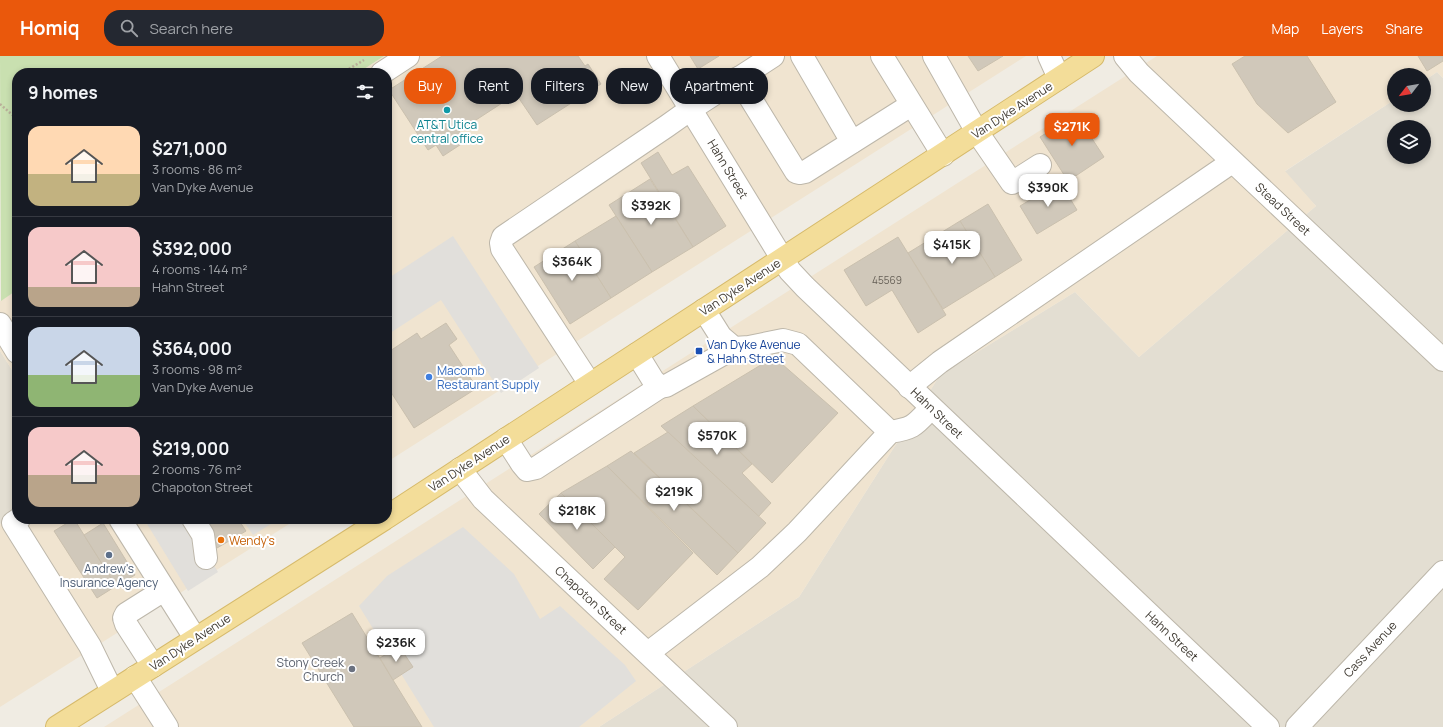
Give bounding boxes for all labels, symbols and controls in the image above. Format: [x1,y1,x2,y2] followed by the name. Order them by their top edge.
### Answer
[104,10,384,46] search box
[20,15,80,41] text: Homiq
[118,17,140,39] icon: search
[150,18,233,39] text: Search here
[1271,19,1299,38] text: Map
[1321,19,1363,38] text: Layers
[1385,19,1423,38] text: Share
[404,68,456,104] chip: Buy
[464,68,523,104] chip: Rent
[531,68,598,104] chip: Filters
[606,68,662,104] chip: New
[670,68,768,104] chip: Apartment
[1387,68,1431,112] north arrow
[1387,68,1431,164] map controls
[968,77,1056,143] street label: Van Dyke Avenue
[28,81,98,104] text: 9 homes
[354,81,376,103] icon: filters
[442,105,452,115] marker: AT&T Utica central office
[1044,113,1100,147] pin: $271K
[411,116,483,147] place label: AT&T Utica central office
[1054,117,1090,135] text: $271K
[1387,120,1431,164] button: layers
[704,136,753,202] street label: Hahn Street
[152,137,227,160] text: $271,000
[60,142,108,190] icon: home
[152,160,242,178] text: 3 rooms · 86 m²
[1020,174,1076,208] pin: $390K
[152,178,253,196] text: Van Dyke Avenue
[1028,178,1068,196] text: $390K
[1252,179,1315,239] street label: Stead Street
[623,192,679,226] pin: $392K
[631,196,671,214] text: $392K
[924,231,980,265] pin: $415K
[933,235,971,253] text: $415K
[152,237,232,260] text: $392,000
[60,243,108,291] icon: home
[544,248,600,282] pin: $364K
[552,252,592,270] text: $364K
[696,254,784,320] street label: Van Dyke Avenue
[152,260,248,278] text: 4 rooms · 144 m²
[872,273,902,287] house number: 45569
[152,278,224,296] text: Hahn Street
[707,336,801,367] place label: Van Dyke Avenue & Hahn Street
[152,337,232,360] text: $364,000
[60,343,108,391] icon: home
[694,346,704,356] marker: Van Dyke Avenue & Hahn Street
[152,360,242,378] text: 3 rooms · 98 m²
[437,362,540,393] place label: Macomb Restaurant Supply
[424,372,434,382] marker: Macomb Restaurant Supply
[152,378,253,396] text: Van Dyke Avenue
[907,384,967,442] street label: Hahn Street
[689,422,745,456] pin: $570K
[697,426,737,444] text: $570K
[425,430,513,496] street label: Van Dyke Avenue
[152,437,229,460] text: $219,000
[60,443,108,491] icon: home
[152,460,241,478] text: 2 rooms · 76 m²
[152,478,253,496] text: Chapoton Street
[646,478,702,512] pin: $219K
[655,482,693,500] text: $219K
[549,497,605,531] pin: $218K
[558,501,596,519] text: $218K
[229,532,275,549] place label: Wendy's
[216,535,226,545] marker: Wendy's
[104,550,114,560] marker: Andrew's Insurance Agency
[60,560,159,591] place label: Andrew's Insurance Agency
[551,562,631,638] street label: Chapoton Street
[1142,607,1202,665] street label: Hahn Street
[146,609,234,675] street label: Van Dyke Avenue
[1339,617,1401,681] street label: Cass Avenue
[368,629,424,663] pin: $236K
[376,633,416,651] text: $236K
[277,654,345,685] place label: Stony Creek Church
[347,664,357,674] marker: Stony Creek Church

